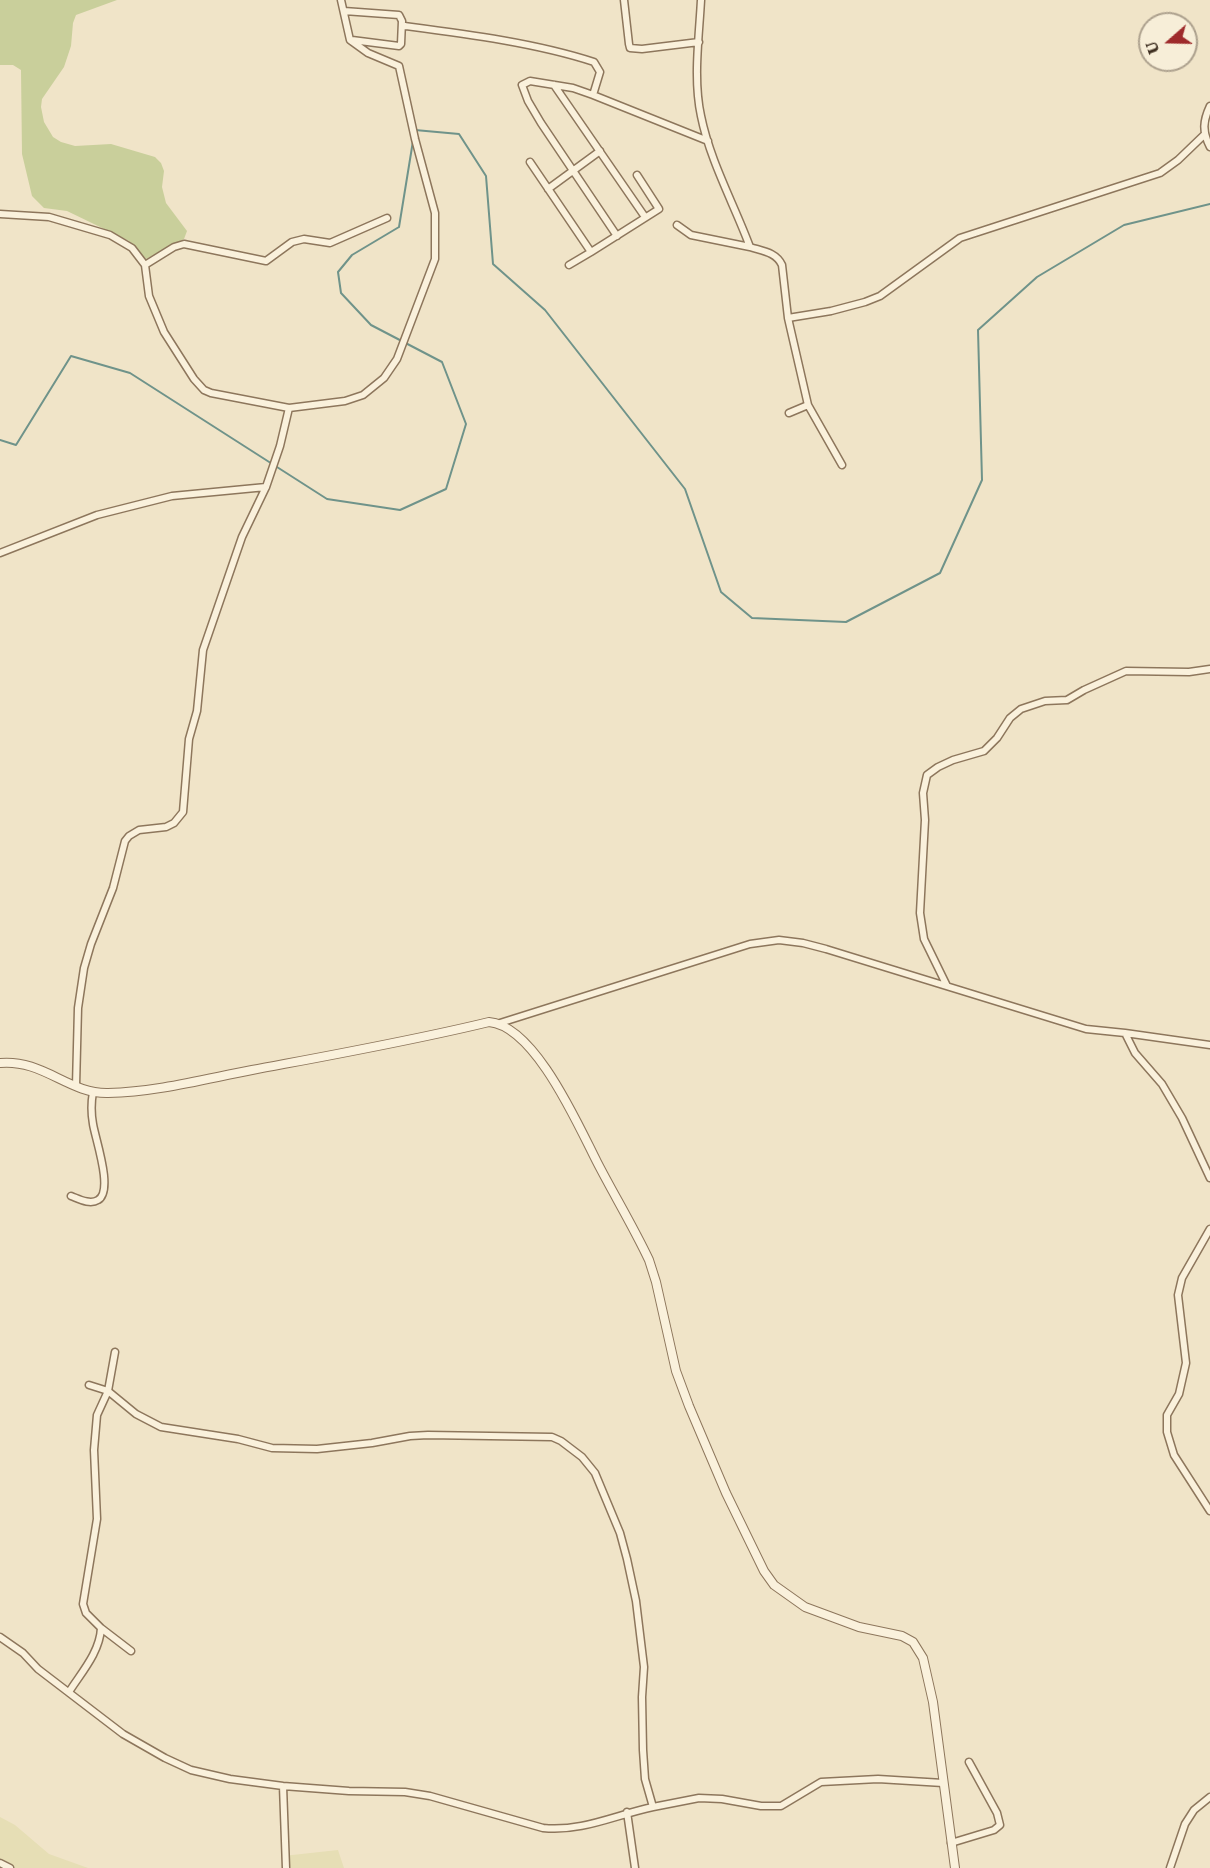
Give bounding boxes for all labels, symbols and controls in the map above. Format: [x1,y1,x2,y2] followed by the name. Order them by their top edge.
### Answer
[1138,12,1198,72] north arrow
[1141,39,1164,57] text: U

